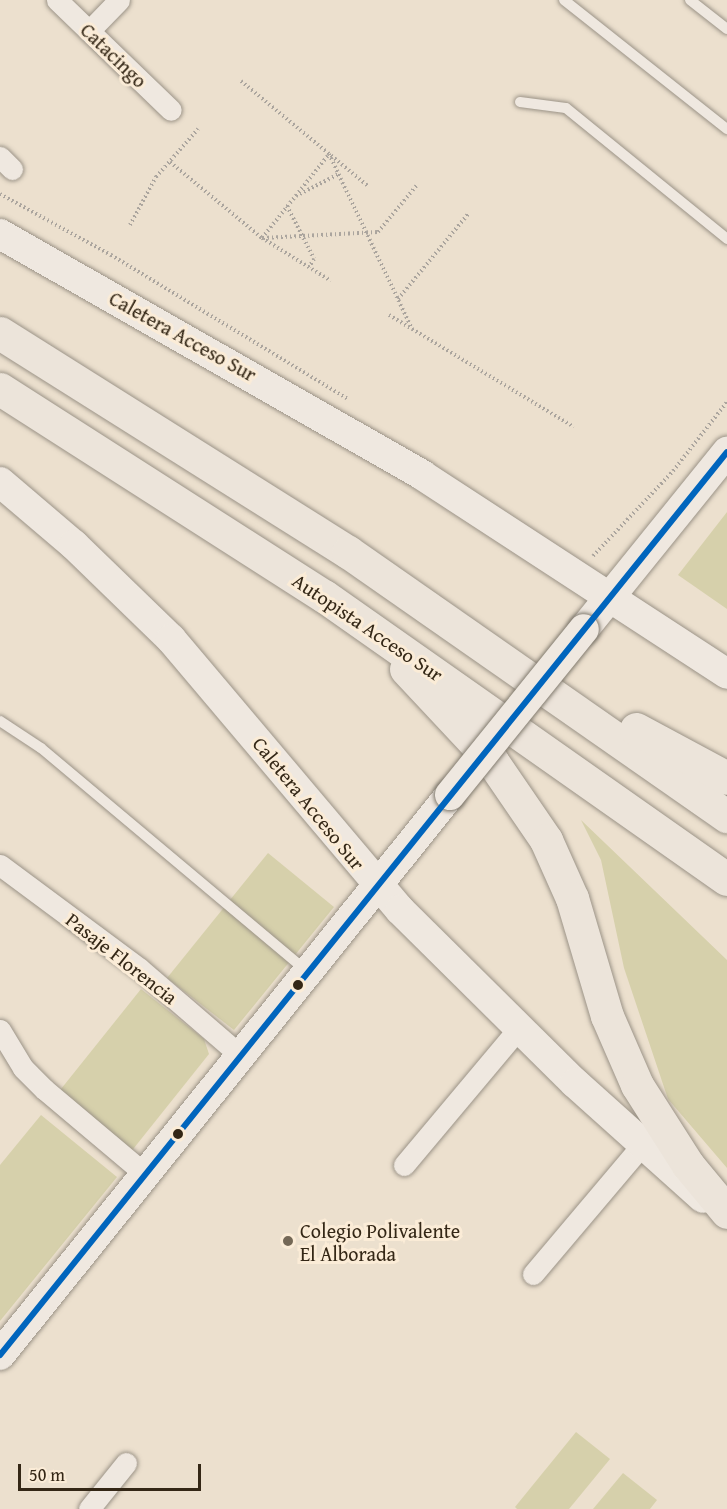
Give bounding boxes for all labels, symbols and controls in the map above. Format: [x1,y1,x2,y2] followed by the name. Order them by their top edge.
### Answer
[76,18,152,92] street label: Catacingo
[105,286,261,386] street label: Caletera Acceso Sur
[288,568,448,686] street label: Autopista Acceso Sur
[248,732,370,874] street label: Caletera Acceso Sur
[61,907,183,1009] street label: Pasaje Florencia
[292,979,304,991] unlabelled marker
[172,1128,184,1140] unlabelled marker
[300,1218,460,1265] place label: Colegio Polivalente El Alborada
[281,1234,295,1248] marker: Colegio Polivalente El Alborada
[21,1452,204,1490] scale bar
[29,1461,65,1488] text: 50 m

